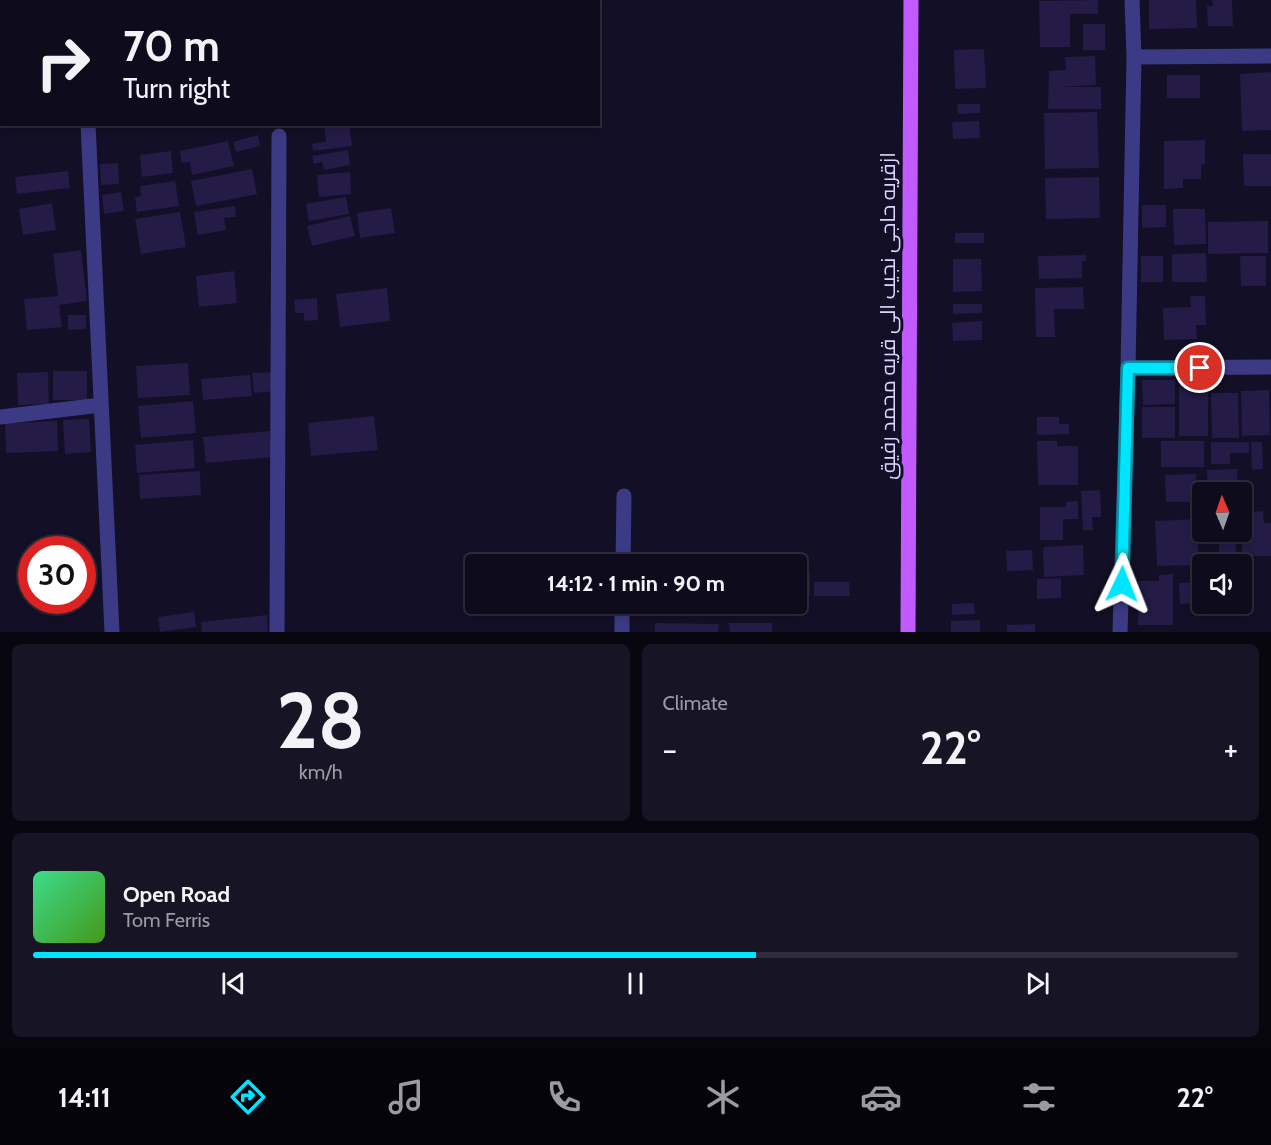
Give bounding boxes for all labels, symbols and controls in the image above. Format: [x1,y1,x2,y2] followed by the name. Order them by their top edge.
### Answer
[123,20,220,72] text: 70 m
[24,24,102,102] icon: right
[123,72,230,105] text: Turn right
[875,152,901,480] street label: ازقریه حاجی نجیب الی قریه محمد رفیق
[1174,342,1225,393] pin
[1183,351,1216,384] icon: arrive
[1192,482,1252,542] north arrow
[1192,482,1252,614] map controls
[18,536,96,614] speed limit sign: 30
[1090,552,1154,616] position arrow
[1192,554,1252,614] button: sound
[547,570,725,597] text: 14:12 · 1 min · 90 m
[277,673,365,768] text: 28
[663,691,728,715] text: Climate
[920,721,981,775] text: 22°
[663,729,677,769] text: −
[1223,729,1238,769] text: +
[299,760,343,784] text: km/h
[123,881,230,908] text: Open Road
[123,908,210,932] text: Tom Ferris
[217,967,250,1000] icon: previous
[619,967,652,1000] icon: pause
[1021,967,1054,1000] icon: next
[227,1076,269,1118] icon: directions
[385,1076,427,1118] icon: music
[543,1076,585,1118] icon: phone
[702,1076,744,1118] icon: climate
[860,1076,902,1118] icon: car
[1018,1076,1060,1118] icon: filters
[58,1081,111,1114] text: 14:11
[1176,1081,1213,1114] text: 22°

